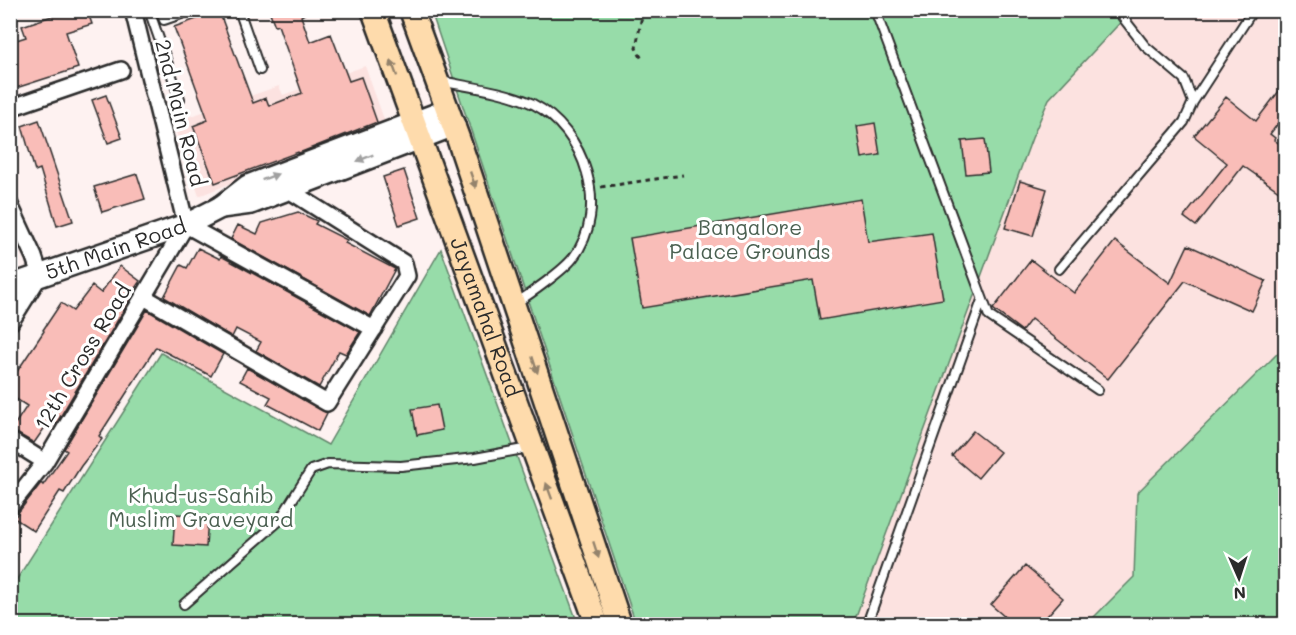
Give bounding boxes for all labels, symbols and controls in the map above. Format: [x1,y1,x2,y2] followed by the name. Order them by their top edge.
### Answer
[150,36,213,189] street label: 2nd Main Road
[389,59,399,77] one-way arrow
[356,154,374,163] one-way arrow
[468,171,478,189] one-way arrow
[261,172,279,182] one-way arrow
[41,211,189,285] street label: 5th Main Road
[669,213,831,264] park label: Bangalore Palace Grounds
[445,233,528,400] street label: Jayamahal Road
[27,278,136,434] street label: 12th Cross Road
[531,356,540,374] one-way arrow
[109,481,293,532] park label: Khud-us-Sahib Muslim Graveyard
[543,481,553,499] one-way arrow
[592,541,601,559] one-way arrow
[1209,548,1269,608] north arrow
[1233,583,1246,604] text: N

